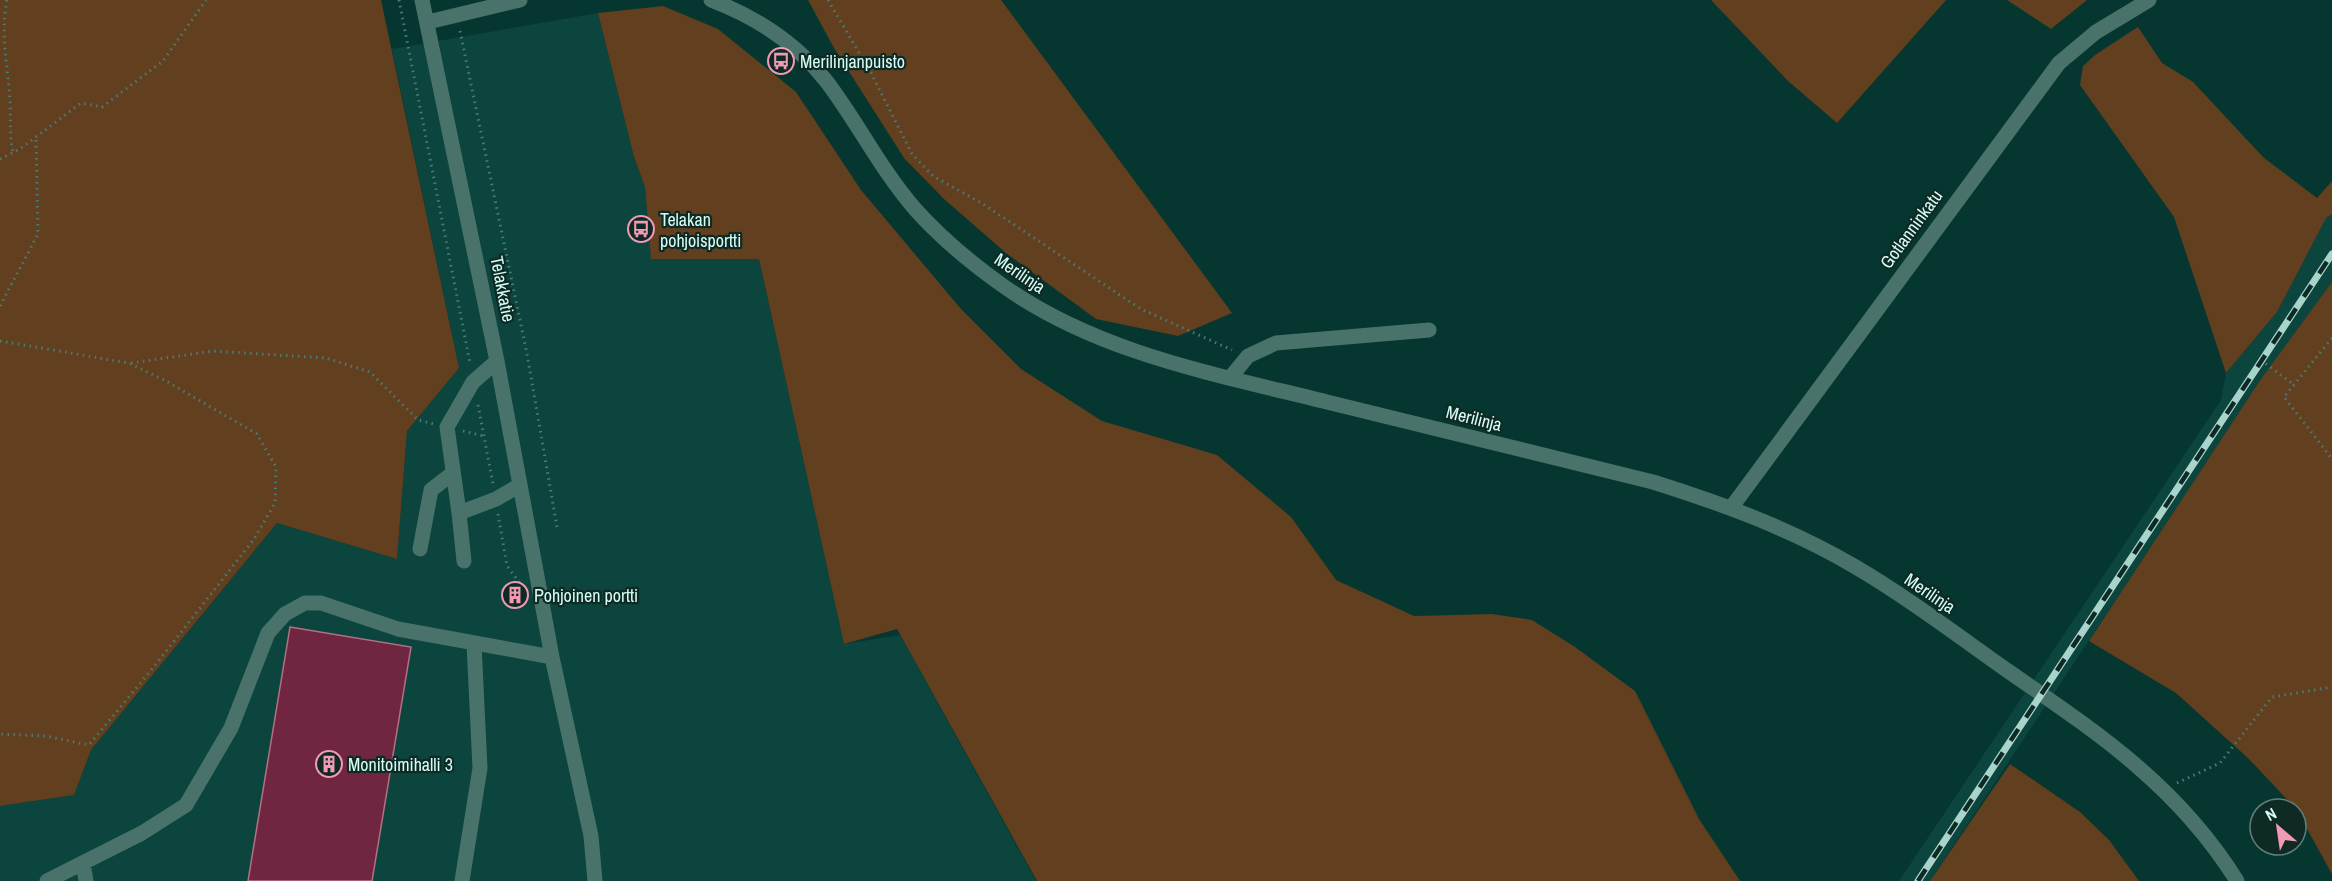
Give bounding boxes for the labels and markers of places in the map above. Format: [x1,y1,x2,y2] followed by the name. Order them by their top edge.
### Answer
[766,46,796,76] bus stop icon: Merilinjanpuisto
[800,49,905,74] place label: Merilinjanpuisto
[660,207,741,253] place label: Telakan pohjoisportti
[626,214,656,244] bus stop icon: Telakan pohjoisportti
[500,580,530,610] building icon: Pohjoinen portti
[534,583,638,608] place label: Pohjoinen portti
[314,749,344,779] building icon: Monitoimihalli 3
[348,752,453,777] place label: Monitoimihalli 3

